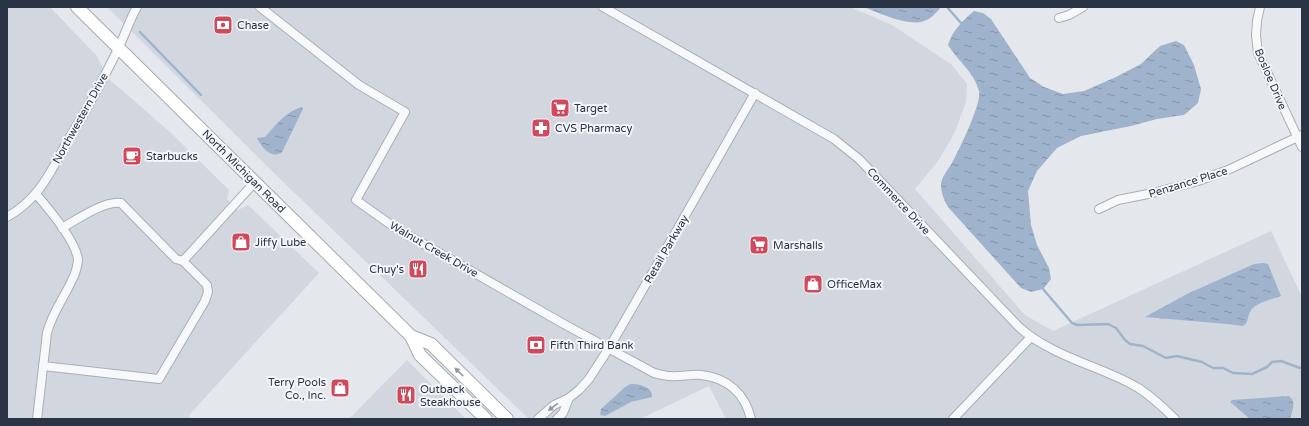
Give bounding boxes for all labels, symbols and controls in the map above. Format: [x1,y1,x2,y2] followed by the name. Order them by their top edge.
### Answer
[212,14,234,36] bank icon: Chase
[237,19,269,32] place label: Chase
[1252,47,1289,112] street label: Bosloe Drive
[50,71,111,166] street label: Northwestern Drive
[549,97,571,119] supermarket icon: Target
[574,102,607,115] place label: Target
[530,117,552,139] pharmacy icon: CVS Pharmacy
[555,122,632,135] place label: CVS Pharmacy
[199,127,288,216] street label: North Michigan Road
[121,145,143,167] cafe icon: Starbucks
[146,150,198,163] place label: Starbucks
[1147,164,1229,201] street label: Penzance Place
[864,165,933,237] street label: Commerce Drive
[642,213,691,286] street label: Retail Parkway
[387,219,480,280] street label: Walnut Creek Drive
[230,231,252,253] shop icon: Jiffy Lube
[748,234,770,256] supermarket icon: Marshalls
[255,236,306,249] place label: Jiffy Lube
[773,239,823,252] place label: Marshalls
[407,258,429,280] restaurant icon: Chuy's
[369,263,404,276] place label: Chuy's
[802,273,824,295] shop icon: OfficeMax
[827,278,882,291] place label: OfficeMax
[525,334,547,356] bank icon: Fifth Third Bank
[550,339,634,352] place label: Fifth Third Bank
[454,367,464,377] one-way arrow
[268,376,326,402] place label: Terry Pools Co., Inc.
[329,377,351,399] shop icon: Terry Pools Co., Inc.
[420,383,481,409] place label: Outback Steakhouse
[395,384,417,406] restaurant icon: Outback Steakhouse
[547,403,558,411] one-way arrow

